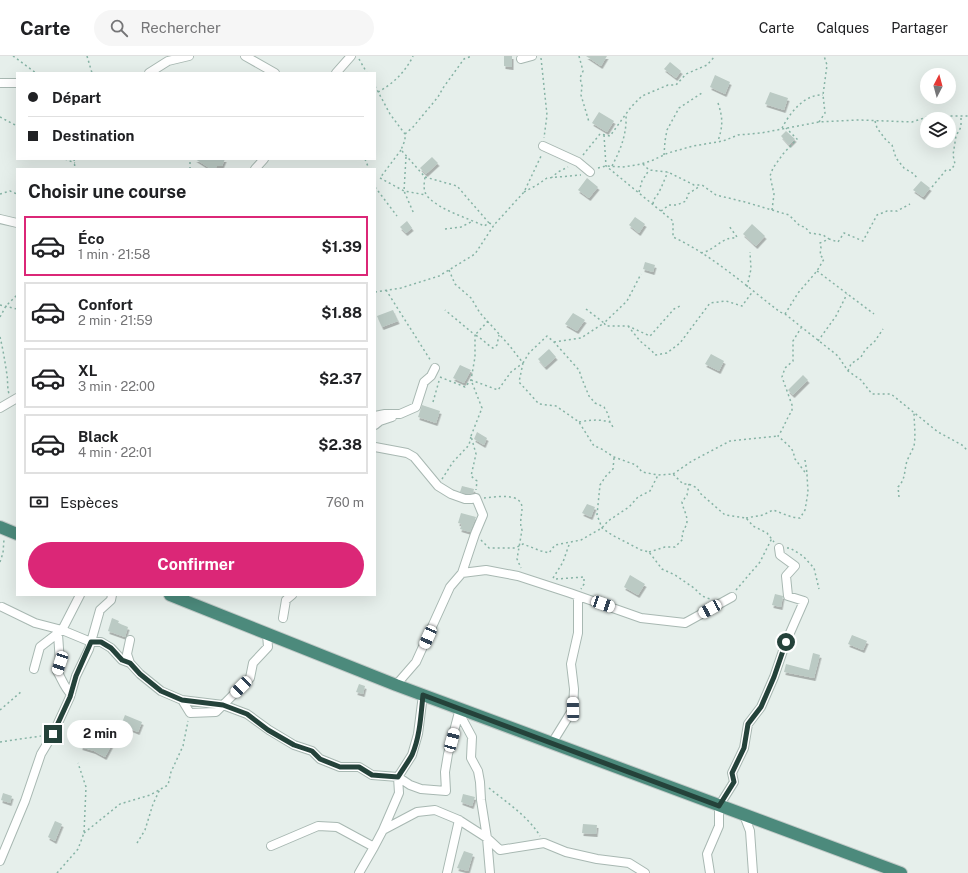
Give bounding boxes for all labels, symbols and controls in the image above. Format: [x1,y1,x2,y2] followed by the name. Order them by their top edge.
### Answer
[94,10,374,46] search box
[20,17,70,39] text: Carte
[108,17,130,39] icon: search
[140,19,221,36] text: Rechercher
[759,20,795,36] text: Carte
[817,20,869,36] text: Calques
[891,20,948,36] text: Partager
[920,68,956,104] north arrow
[920,68,956,148] map controls
[52,89,101,106] text: Départ
[920,112,956,148] button: layers
[52,127,134,144] text: Destination
[28,181,186,202] text: Choisir une course
[30,228,66,264] icon: car
[78,230,104,247] text: Éco
[322,238,362,255] text: $1.39
[78,247,150,262] text: 1 min · 21:58
[30,294,66,330] icon: car
[78,296,133,313] text: Confort
[321,304,362,321] text: $1.88
[78,313,153,328] text: 2 min · 21:59
[30,360,66,396] icon: car
[78,362,97,379] text: XL
[319,370,362,387] text: $2.37
[78,379,155,394] text: 3 min · 22:00
[30,426,66,462] icon: car
[78,428,118,445] text: Black
[318,436,362,453] text: $2.38
[78,445,152,460] text: 4 min · 22:01
[28,491,50,513] icon: cash
[60,494,118,511] text: Espèces
[326,495,364,510] text: 760 m
[28,542,364,588] button: Confirmer
[590,594,616,614] car
[697,598,723,620] car
[418,624,438,650] car
[777,633,795,651] route start
[51,650,69,676] car
[228,674,254,700] car
[567,697,579,721] car
[67,720,133,748] callout: 2 min
[44,725,62,743] route end
[83,726,117,741] text: 2 min
[443,727,461,753] car

